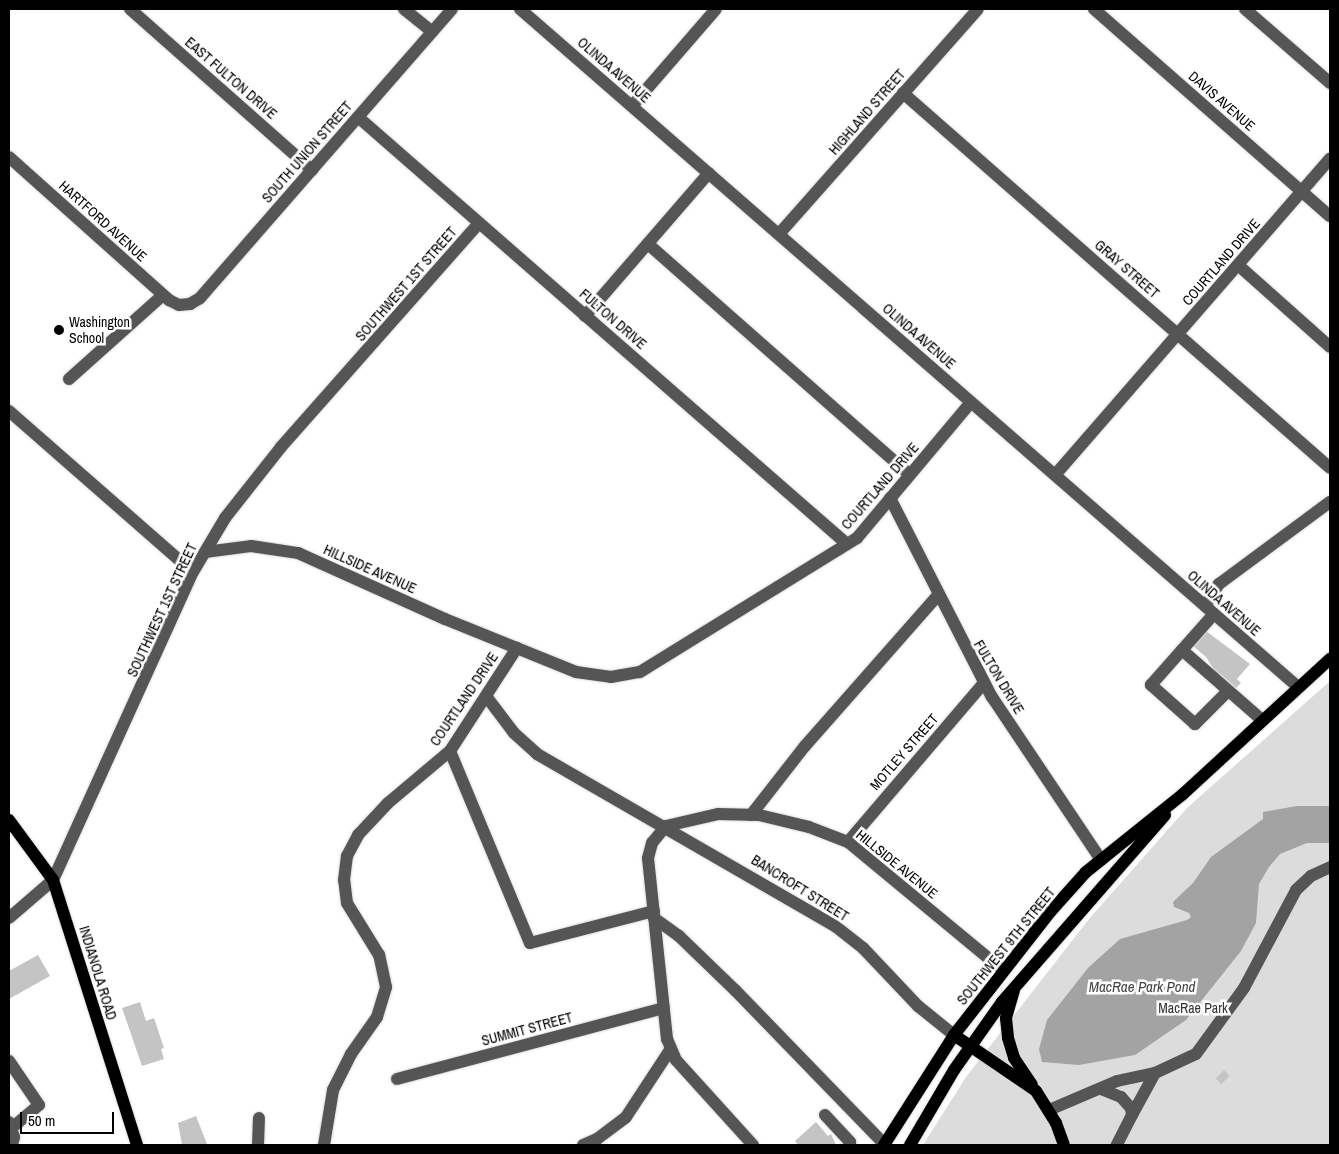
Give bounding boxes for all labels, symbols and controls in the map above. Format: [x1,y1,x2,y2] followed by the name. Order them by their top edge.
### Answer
[182,33,280,123] street label: EAST FULTON DRIVE
[574,33,654,107] street label: OLINDA AVENUE
[825,66,909,158] street label: HIGHLAND STREET
[1185,67,1259,135] street label: DAVIS AVENUE
[258,98,356,206] street label: SOUTH UNION STREET
[55,177,151,265] street label: HARTFORD AVENUE
[1179,215,1263,309] street label: COURTLAND DRIVE
[352,223,460,345] street label: SOUTHWEST 1ST STREET
[1091,236,1163,302] street label: GRAY STREET
[576,285,650,353] street label: FULTON DRIVE
[879,299,959,373] street label: OLINDA AVENUE
[69,314,130,347] place label: Washington School
[53,324,65,336] marker: Washington School
[838,439,922,533] street label: COURTLAND DRIVE
[124,540,200,680] street label: SOUTHWEST 1ST STREET
[321,541,419,597] street label: HILLSIDE AVENUE
[1184,566,1264,640] street label: OLINDA AVENUE
[970,637,1028,717] street label: FULTON DRIVE
[426,649,502,749] street label: COURTLAND DRIVE
[866,710,942,794] street label: MOTLEY STREET
[853,826,941,902] street label: HILLSIDE AVENUE
[748,851,852,925] street label: BANCROFT STREET
[953,884,1059,1008] street label: SOUTHWEST 9TH STREET
[76,924,120,1022] street label: INDIANOLA ROAD
[1089,978,1195,996] water label: MacRae Park Pond
[1158,1000,1228,1016] park label: MacRae Park
[480,1009,574,1049] street label: SUMMIT STREET
[22,1102,116,1134] scale bar
[28,1110,55,1131] text: 50 m

